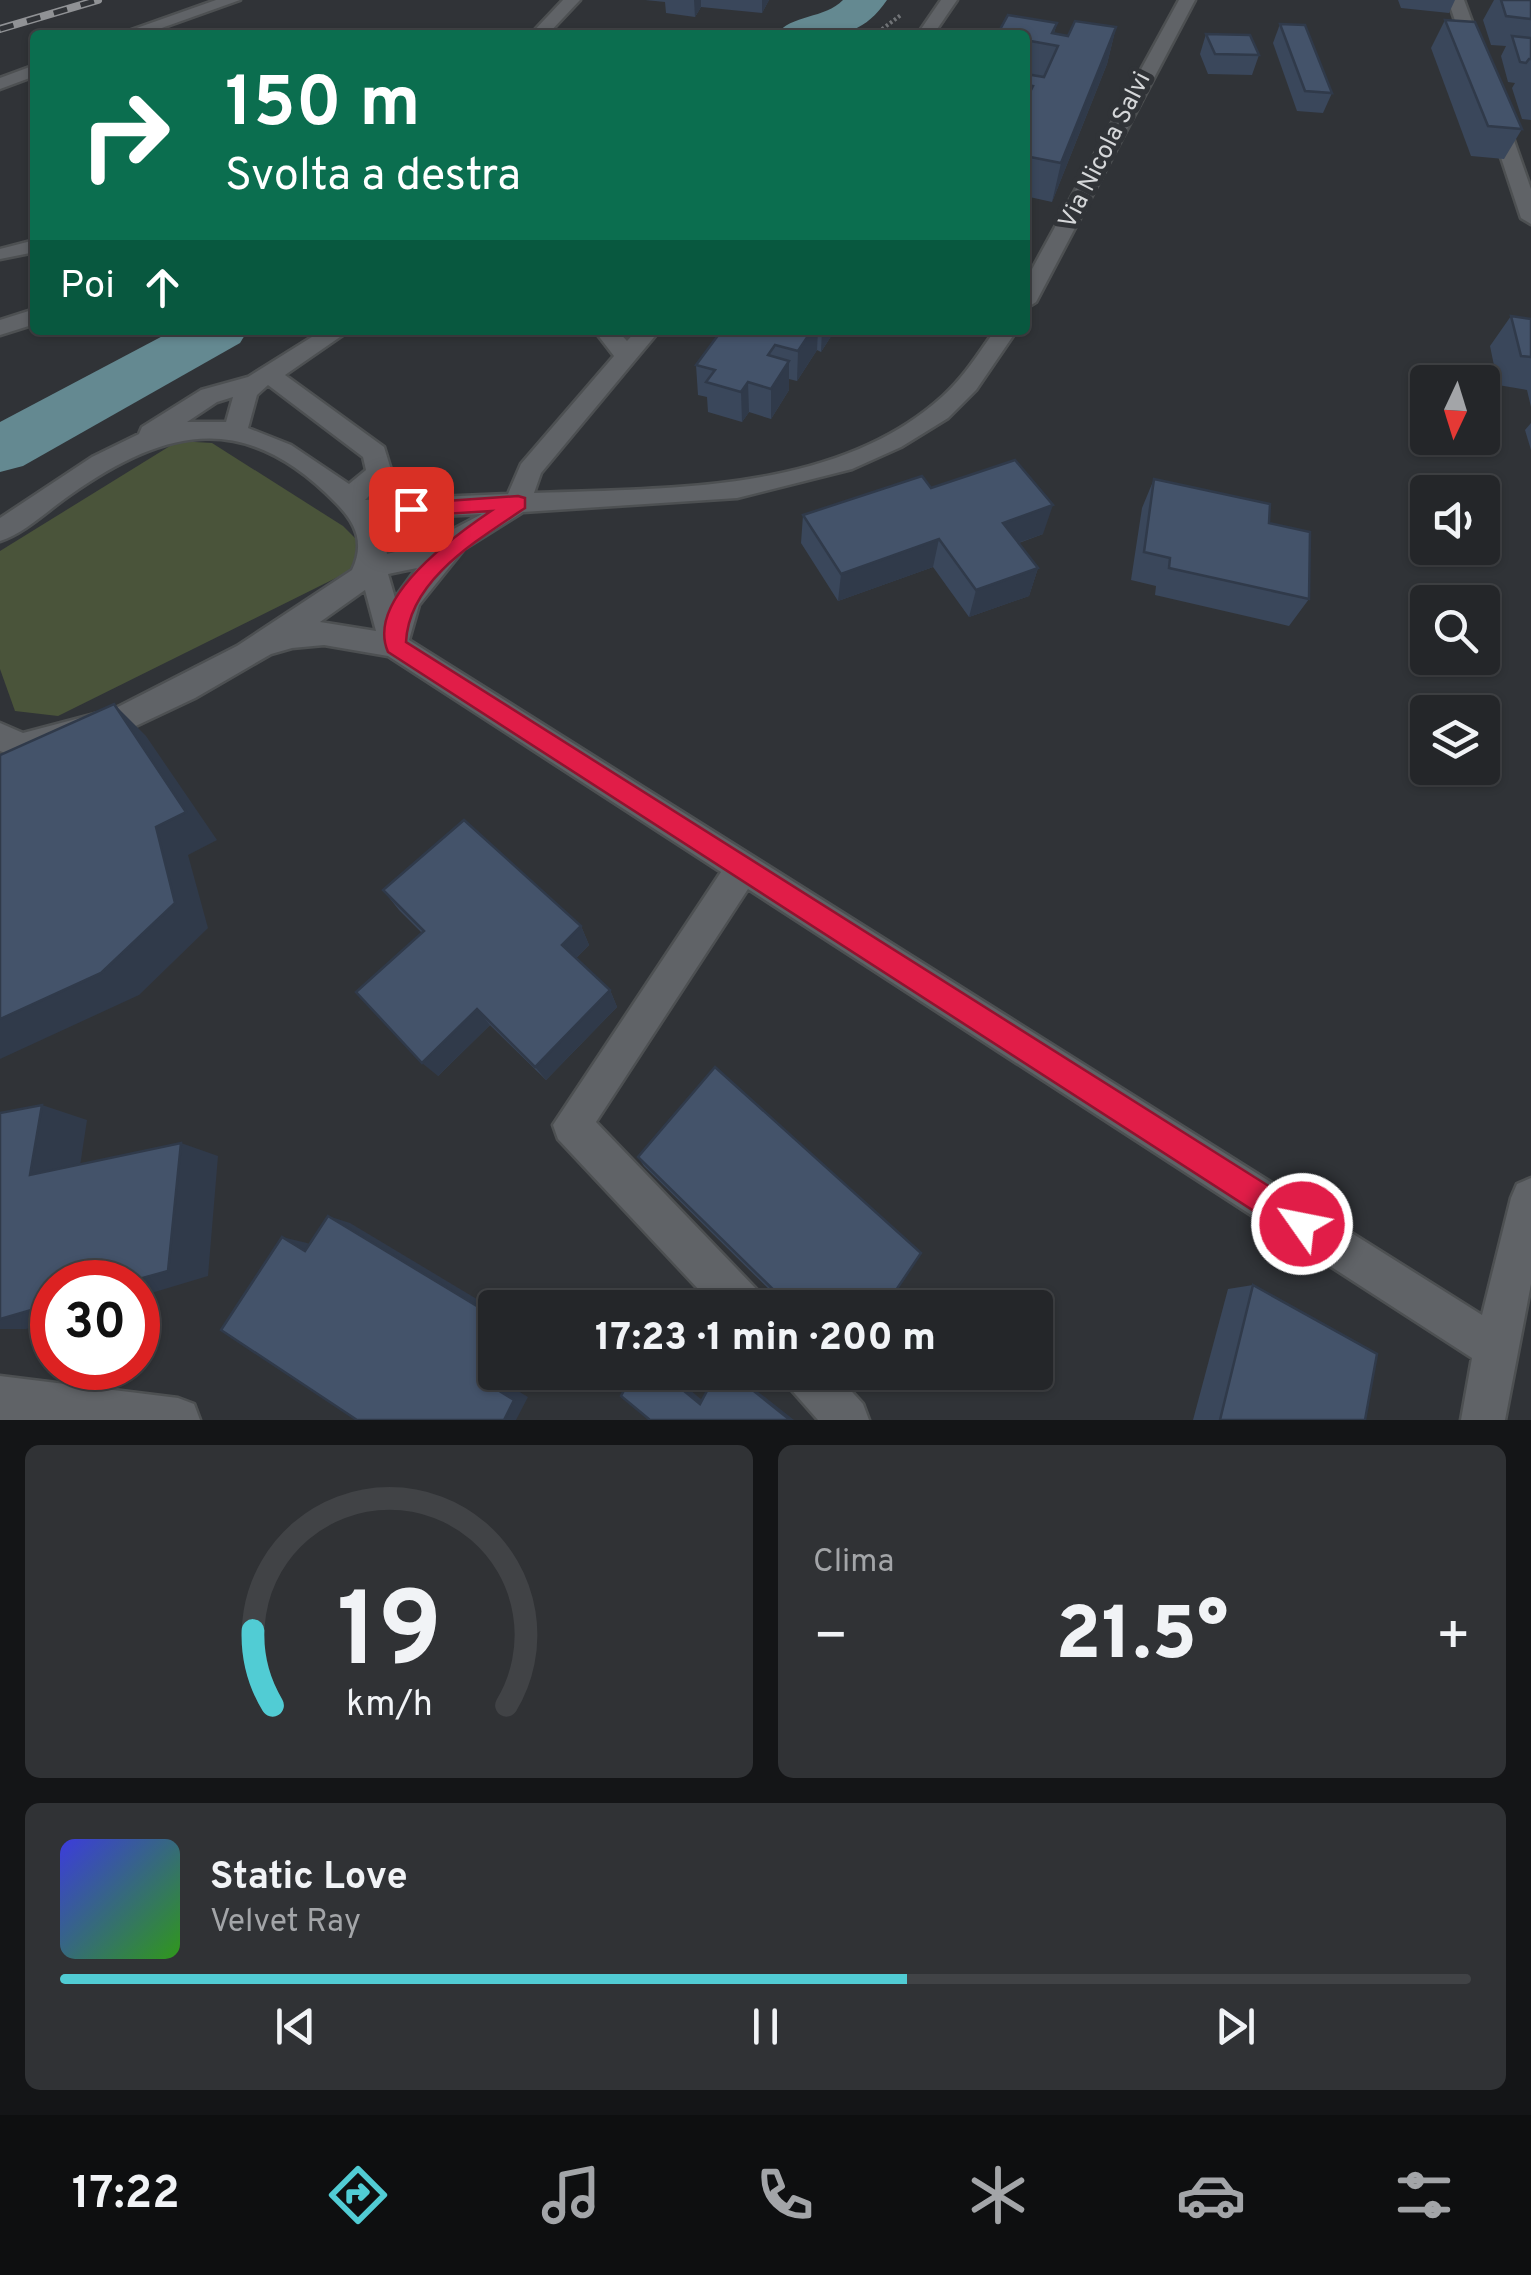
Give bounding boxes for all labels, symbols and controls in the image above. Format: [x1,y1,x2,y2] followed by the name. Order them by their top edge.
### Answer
[225,62,420,151] text: 150 m
[1053,67,1159,235] street label: Via Nicola Salvi
[60,70,190,200] icon: right
[225,149,521,206] text: Svolta a destra
[135,260,190,315] icon: ahead
[60,263,115,312] text: Poi
[1410,365,1500,455] north arrow
[1410,365,1500,785] map controls
[369,467,454,552] pin
[1410,475,1500,565] button: sound
[384,482,439,537] icon: arrive
[1410,585,1500,675] button: search
[1410,695,1500,785] button: layers
[1250,1172,1354,1276] position arrow
[30,1260,160,1390] speed limit sign: 30
[595,1315,936,1364] text: 17:23 · 1 min · 200 m
[813,1543,894,1583] text: Clima
[336,1571,442,1703] text: 19
[1056,1591,1228,1686] text: 21.5°
[813,1604,848,1674] text: −
[1436,1604,1471,1674] text: +
[346,1683,432,1729] text: km/h
[210,1854,408,1903] text: Static Love
[210,1903,361,1943] text: Velvet Ray
[268,1999,323,2054] icon: previous
[738,1999,793,2054] icon: pause
[1208,1999,1263,2054] icon: next
[323,2160,393,2230] icon: directions
[536,2160,606,2230] icon: music
[750,2160,820,2230] icon: phone
[963,2160,1033,2230] icon: climate
[1176,2160,1246,2230] icon: car
[1389,2160,1459,2230] icon: filters
[72,2167,180,2224] text: 17:22

